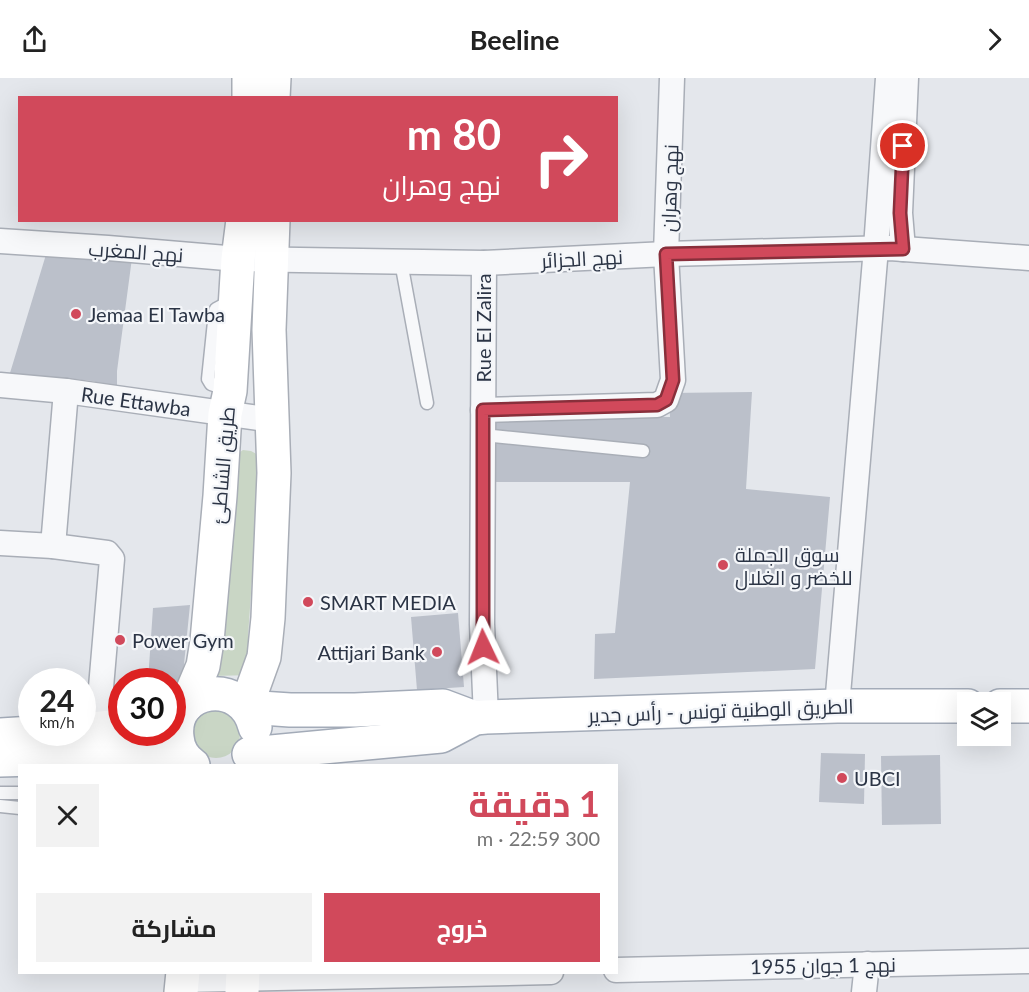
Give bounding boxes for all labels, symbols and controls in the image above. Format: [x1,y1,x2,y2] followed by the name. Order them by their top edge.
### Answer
[18,23,51,56] icon: share
[470,23,559,56] text: Beeline
[978,23,1011,56] icon: forward
[407,109,501,159] text: 80 m
[522,120,600,198] icon: right
[877,120,928,171] pin
[886,129,919,162] icon: arrive
[655,144,686,232] street label: نهج وهران
[383,168,501,201] text: نهج وهران
[88,236,184,269] street label: نهج المغرب
[539,244,624,275] street label: نهج الجزائر
[471,274,495,382] street label: Rue El Zalira
[88,302,225,326] place label: Jemaa El Tawba
[69,307,83,321] marker: Jemaa El Tawba
[80,381,192,421] street label: Rue Ettawba
[205,406,241,525] street label: طريق الشاطئ
[735,542,853,591] place label: سوق الجملة للخضر و الغلال
[716,558,730,572] marker: سوق الجملة للخضر و الغلال
[320,590,456,614] place label: SMART MEDIA
[301,595,315,609] marker: SMART MEDIA
[451,615,515,679] position arrow
[132,628,234,652] place label: Power Gym
[113,633,127,647] marker: Power Gym
[317,640,426,664] place label: Attijari Bank
[430,645,444,659] marker: Attijari Bank
[108,668,186,746] speed limit sign: 30
[40,682,74,718] text: 24
[957,692,1011,746] map controls
[957,692,1011,746] button: layers
[587,693,854,729] street label: الطريق الوطنية تونس - رأس جدير
[39,713,75,731] text: km/h
[854,766,901,790] place label: UBCI
[835,771,849,785] marker: UBCI
[469,781,600,825] text: 1 دقيقة
[36,784,99,847] button: close
[477,826,600,850] text: 300 m · 22:59
[36,893,312,962] button: مشاركة
[324,893,600,962] button: خروج
[750,952,896,981] street label: نهج 1 جوان 1955

